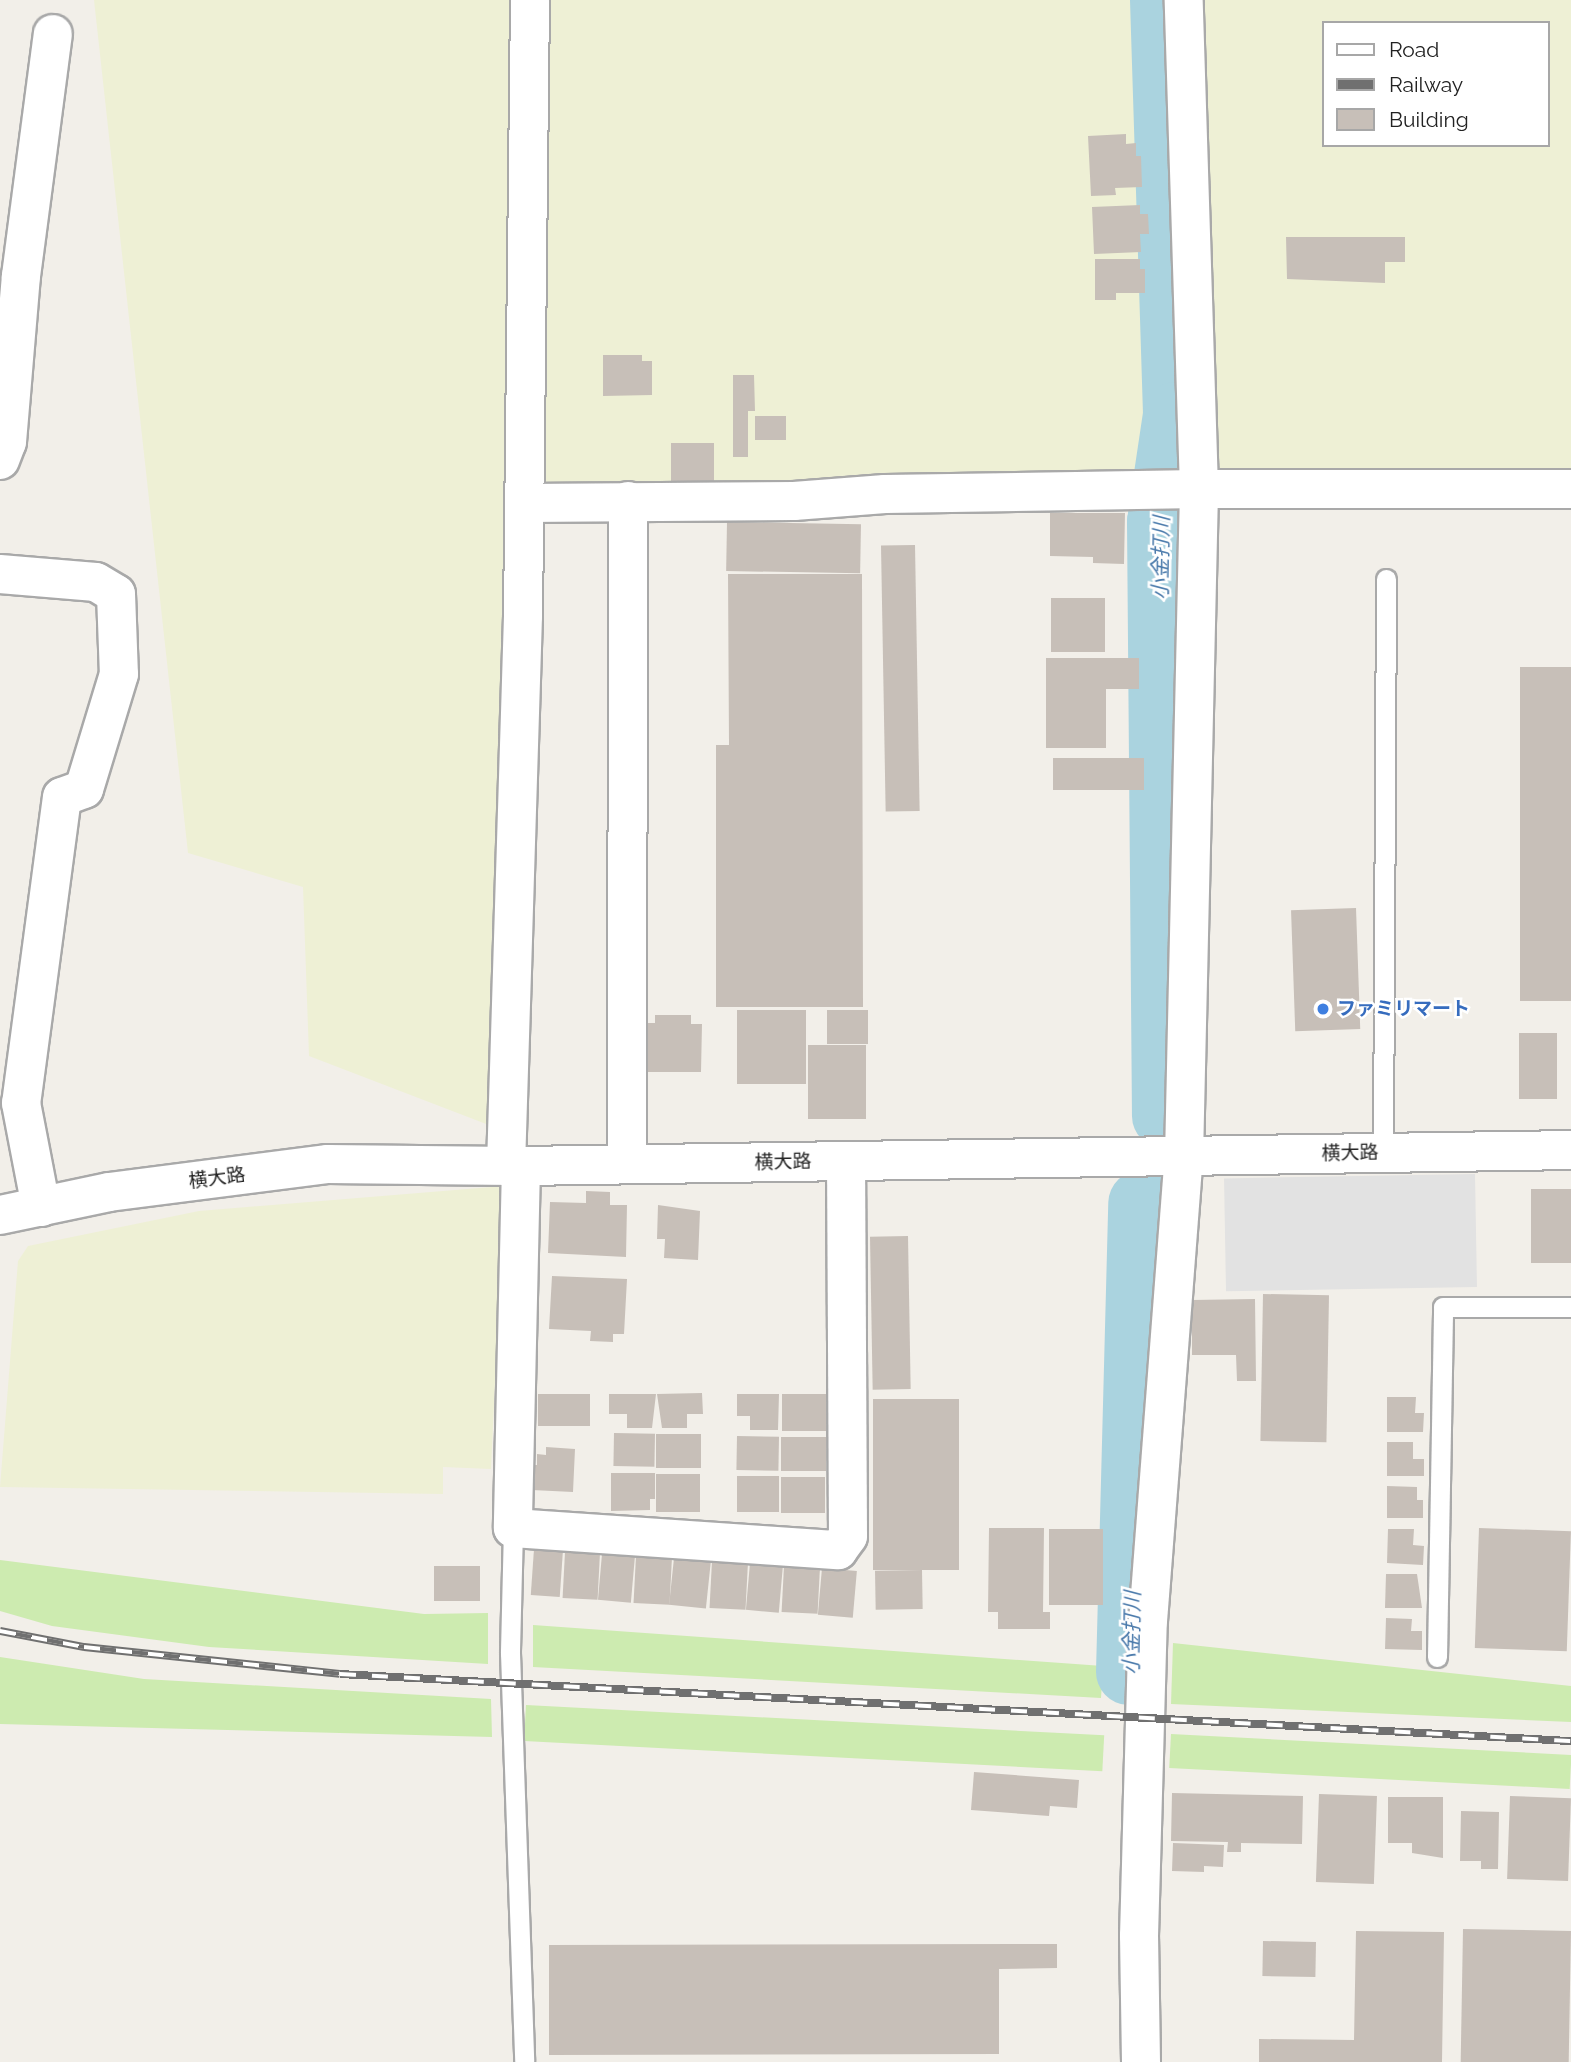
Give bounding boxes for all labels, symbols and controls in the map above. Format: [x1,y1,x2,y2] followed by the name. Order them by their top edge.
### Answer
[1322,21,1550,147] legend
[1389,37,1439,62] text: Road
[1389,72,1463,97] text: Railway
[1389,107,1469,132] text: Building
[1148,516,1174,600] water label: 小金打川
[1337,998,1470,1020] place label: ファミリマート
[1315,1001,1331,1017] marker: ファミリマート
[1321,1141,1379,1165] street label: 横大路
[754,1150,812,1174] street label: 横大路
[187,1163,247,1193] street label: 横大路
[1119,1591,1145,1675] water label: 小金打川

